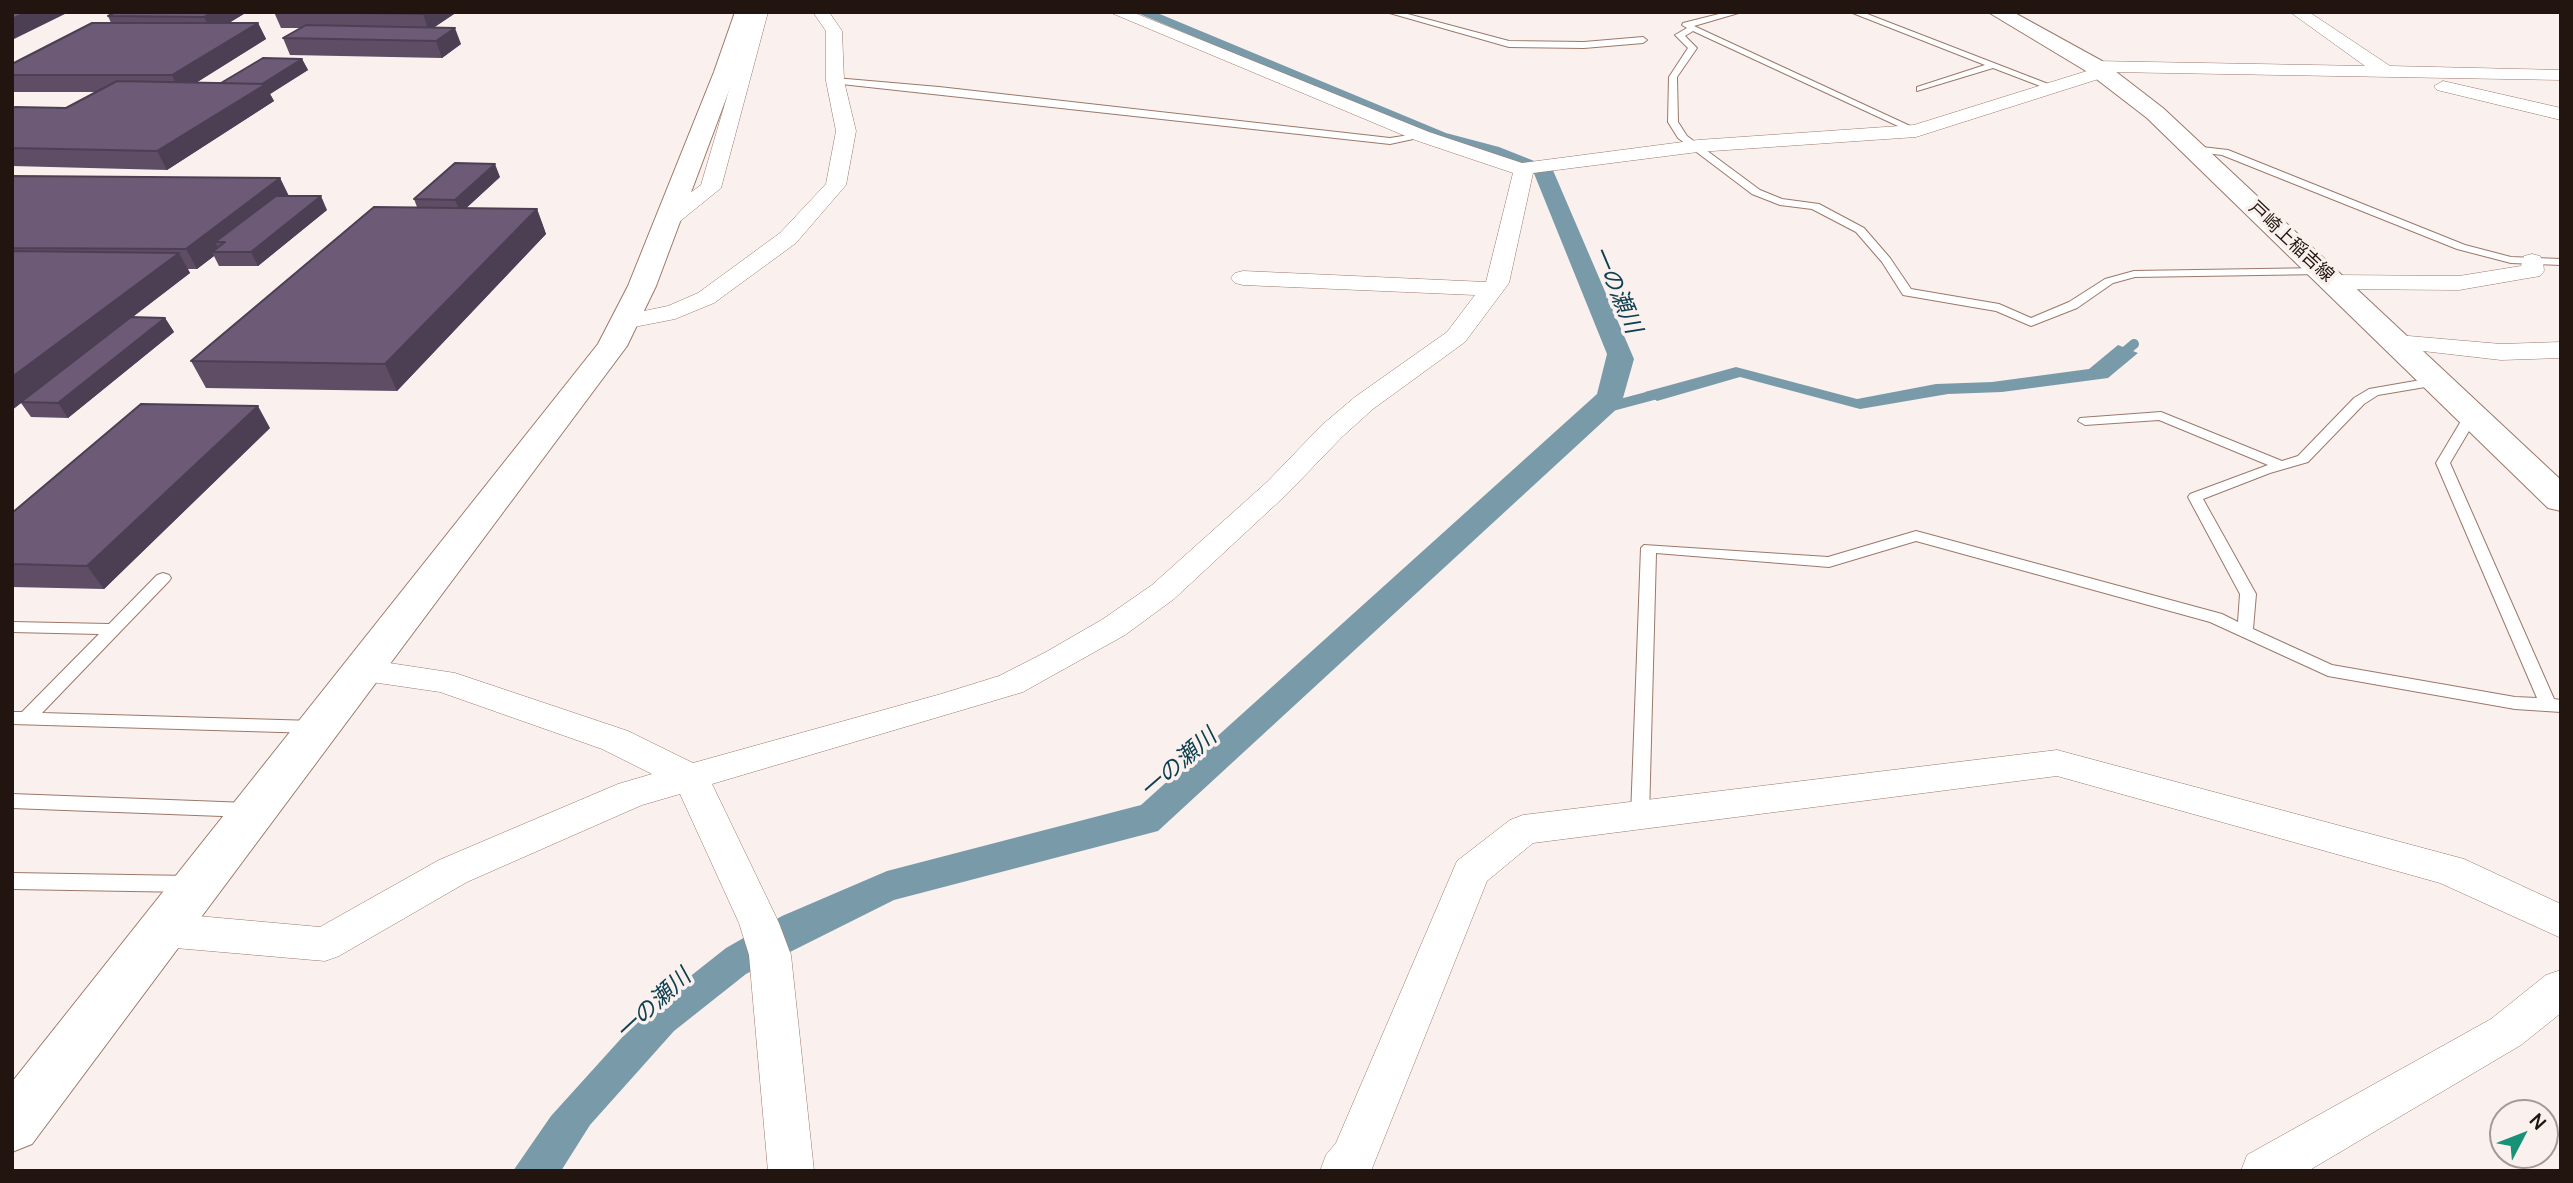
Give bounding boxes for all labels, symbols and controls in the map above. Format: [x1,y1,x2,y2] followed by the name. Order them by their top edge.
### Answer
[2244,197,2338,287] street label: 戸崎上稲吉線
[1585,242,1647,338] water label: 一の瀬川
[1135,723,1223,805] water label: 一の瀬川
[611,964,697,1046] water label: 一の瀬川
[2489,1099,2559,1169] north arrow
[2524,1108,2552,1135] text: N

